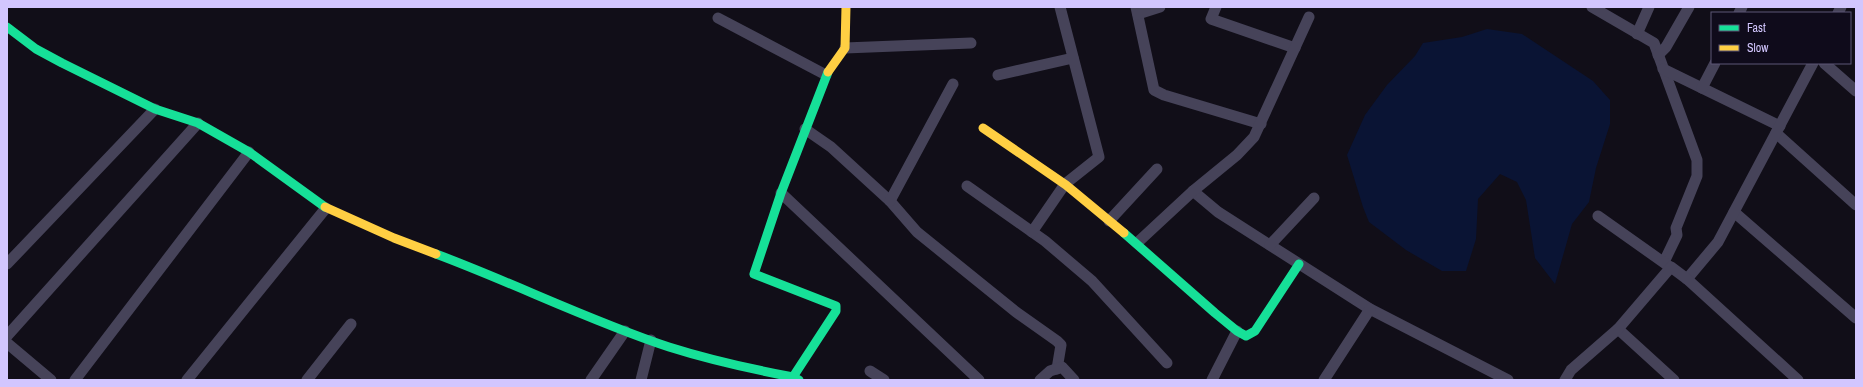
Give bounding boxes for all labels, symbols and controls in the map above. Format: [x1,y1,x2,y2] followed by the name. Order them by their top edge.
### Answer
[1711,12,1851,64] legend
[1747,20,1766,36] text: Fast
[1747,40,1769,56] text: Slow

